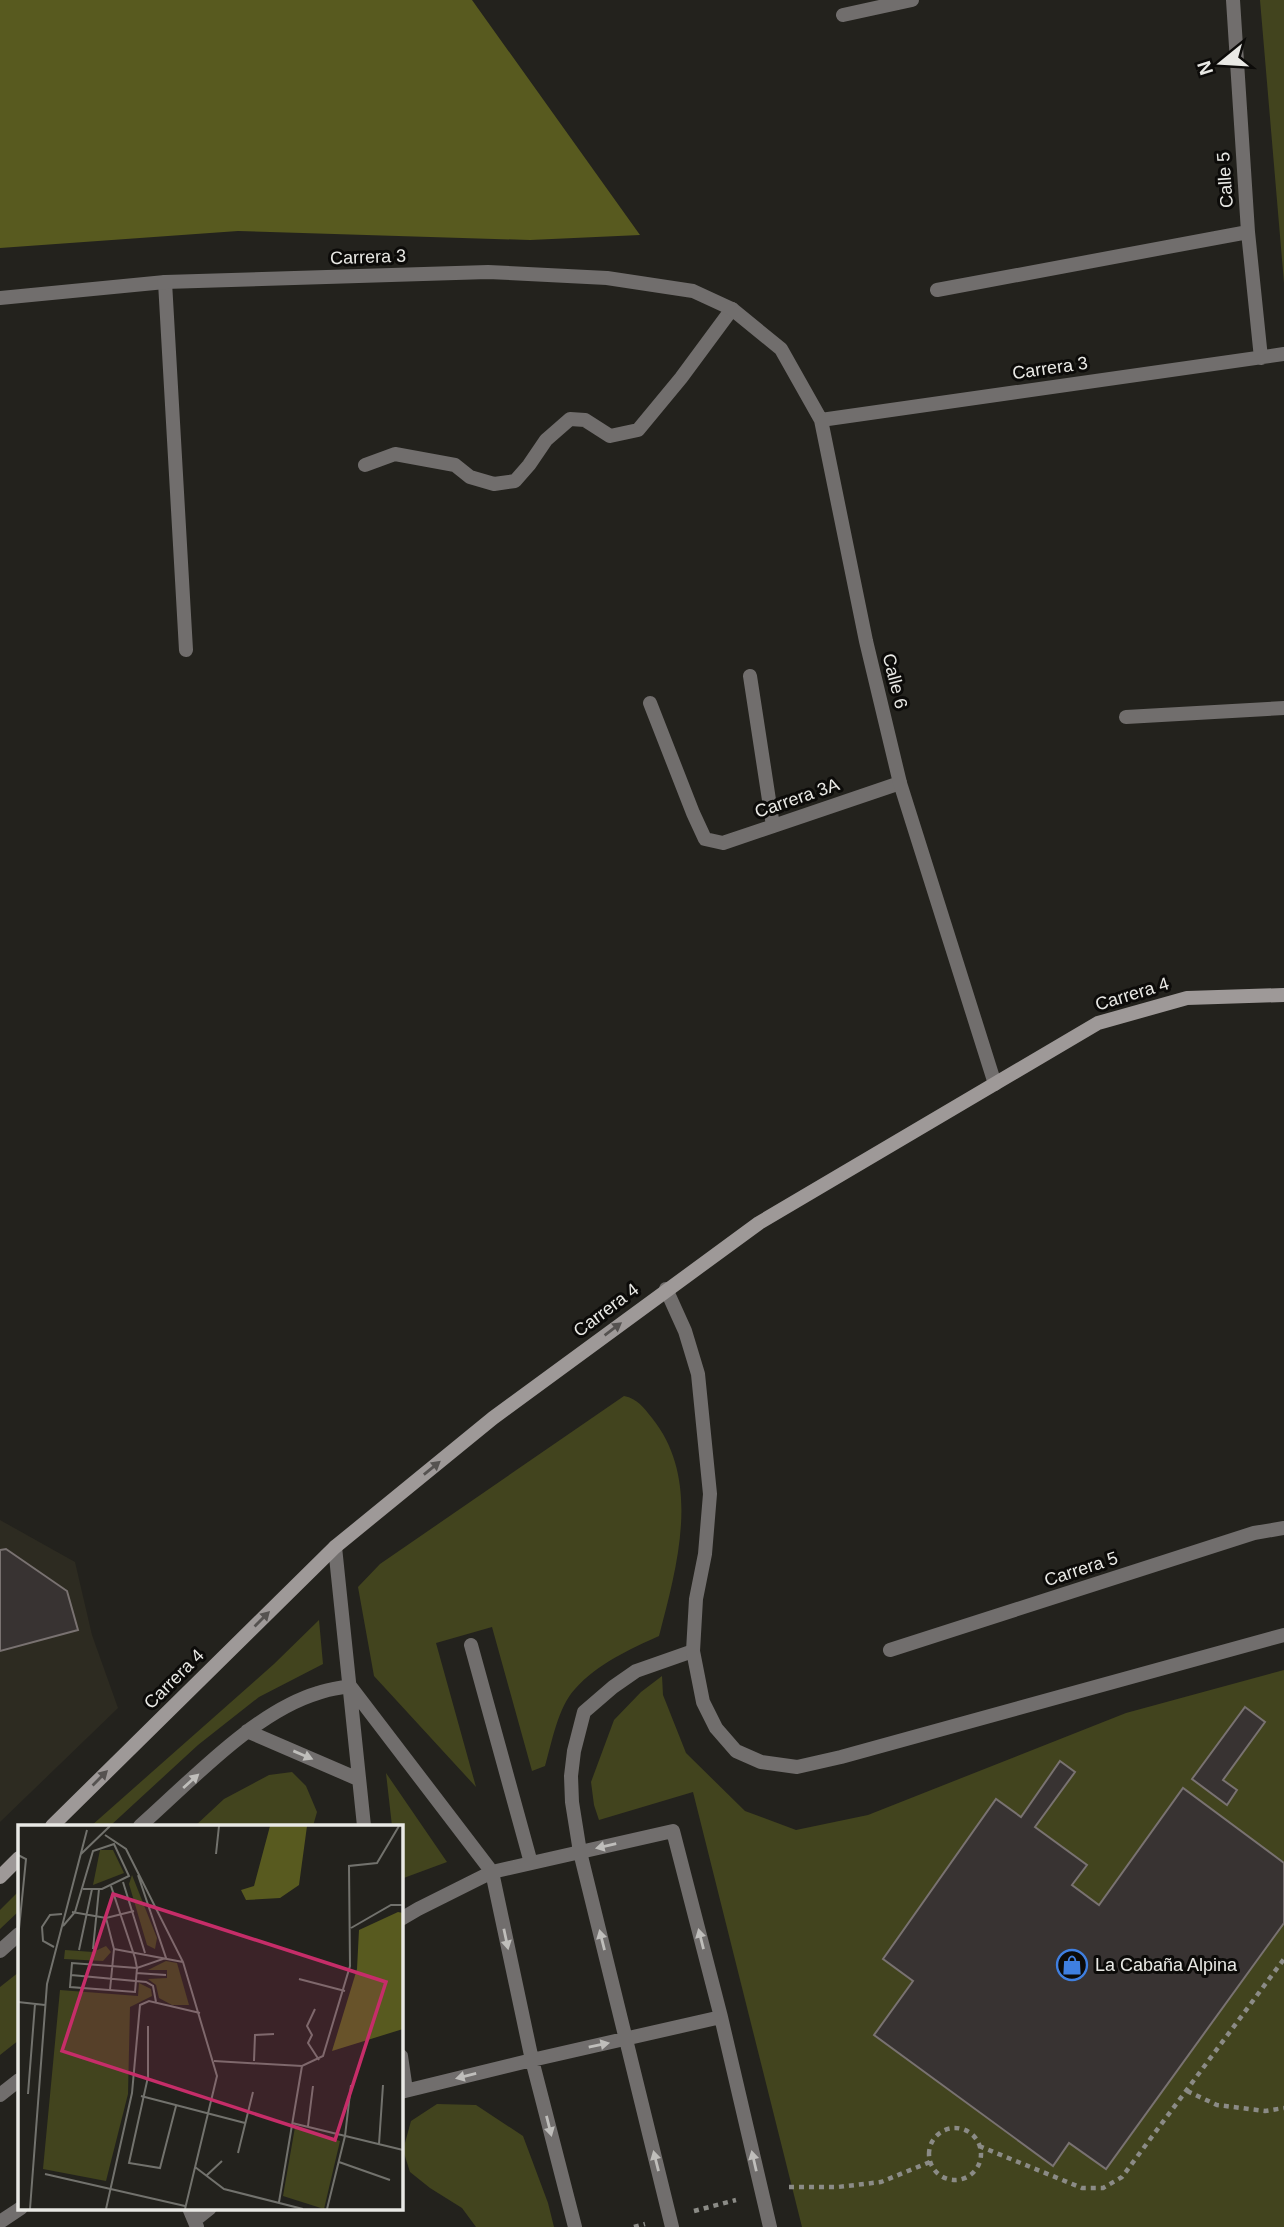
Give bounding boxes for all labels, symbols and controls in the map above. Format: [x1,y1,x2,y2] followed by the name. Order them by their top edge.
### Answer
[1186,28,1256,98] north arrow
[1193,58,1217,78] text: N
[1213,151,1237,209] street label: Calle 5
[330,246,406,268] street label: Carrera 3
[1011,353,1089,383] street label: Carrera 3
[879,651,911,711] street label: Calle 6
[752,774,842,822] street label: Carrera 3A
[1093,973,1171,1015] street label: Carrera 4
[570,1279,642,1341] street label: Carrera 4
[603,1322,622,1336] one-way arrow
[423,1460,441,1475] one-way arrow
[1042,1548,1120,1590] street label: Carrera 5
[254,1610,271,1627] one-way arrow
[140,1645,208,1713] street label: Carrera 4
[293,1749,313,1761] one-way arrow
[92,1770,109,1787] one-way arrow
[182,1773,200,1789] one-way arrow
[18,1825,402,2210] inset map
[595,1841,617,1852] one-way arrow
[501,1928,512,1950] one-way arrow
[695,1928,706,1950] one-way arrow
[596,1929,607,1951] one-way arrow
[1055,1948,1089,1982] shop icon: La Cabaña Alpina
[1095,1955,1238,1975] place label: La Cabaña Alpina
[588,2039,610,2050] one-way arrow
[455,2070,477,2081] one-way arrow
[544,2115,555,2137] one-way arrow
[748,2149,759,2171] one-way arrow
[650,2150,661,2172] one-way arrow

